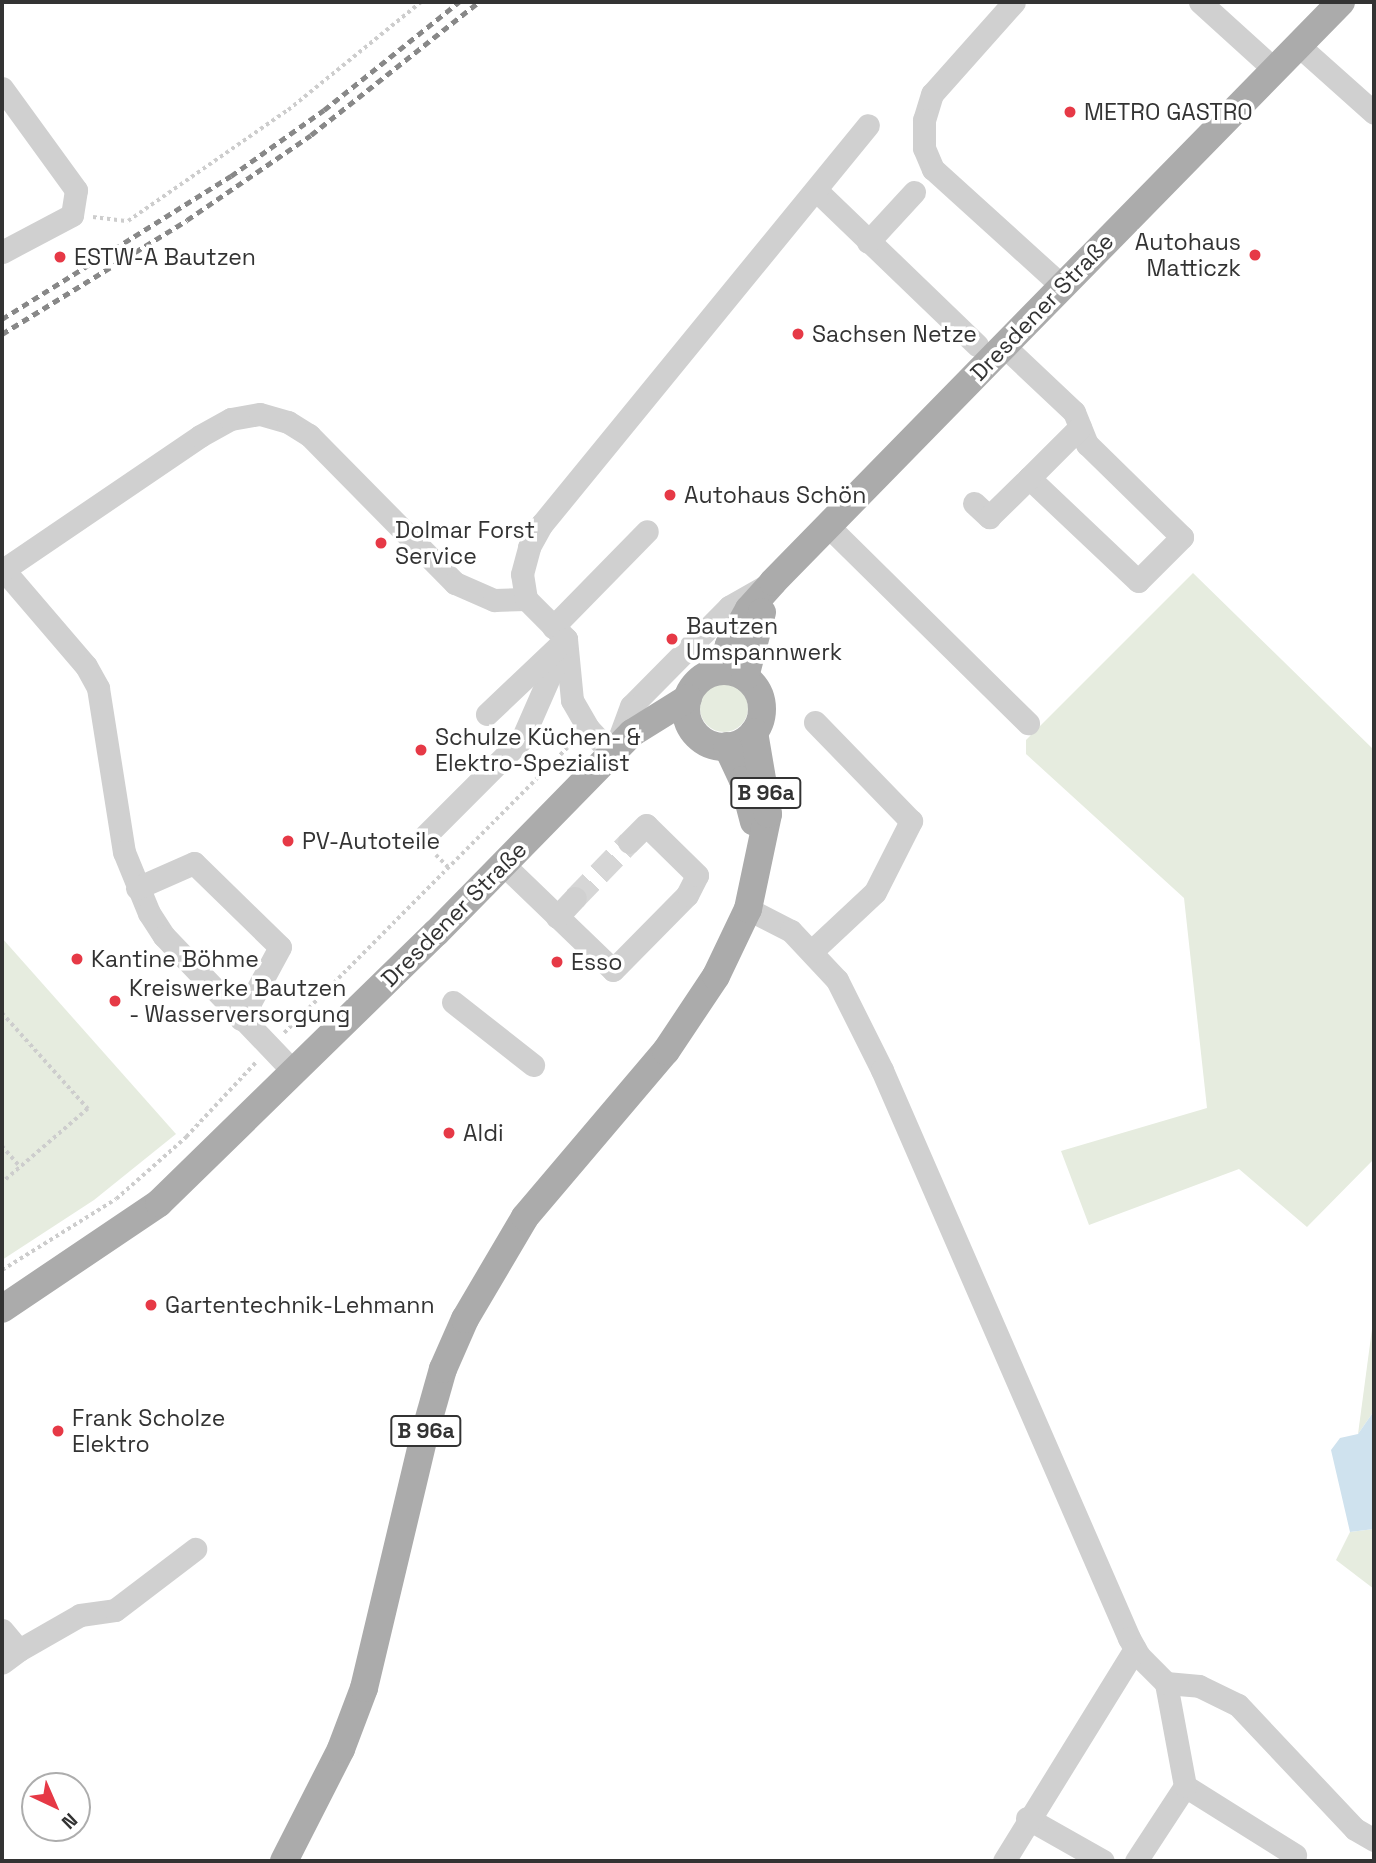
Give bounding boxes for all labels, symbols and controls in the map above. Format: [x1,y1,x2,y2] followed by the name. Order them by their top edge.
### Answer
[1084,98,1253,126] place label: METRO GASTRO
[1062,104,1078,120] marker: METRO GASTRO
[965,228,1119,386] street label: Dresdener Straße
[1135,228,1241,282] place label: Autohaus Matticzk
[74,243,256,271] place label: ESTW-A Bautzen
[1247,247,1263,263] marker: Autohaus Matticzk
[52,249,68,265] marker: ESTW-A Bautzen
[812,320,977,348] place label: Sachsen Netze
[790,326,806,342] marker: Sachsen Netze
[684,481,866,509] place label: Autohaus Schön
[662,487,678,503] marker: Autohaus Schön
[395,516,535,570] place label: Dolmar Forst Service
[373,535,389,551] marker: Dolmar Forst Service
[686,612,842,666] place label: Bautzen Umspannwerk
[664,631,680,647] marker: Bautzen Umspannwerk
[435,723,641,777] place label: Schulze Küchen- & Elektro-Spezialist
[413,742,429,758] marker: Schulze Küchen- & Elektro-Spezialist
[729,776,803,810] road number: B 96a
[302,827,440,855] place label: PV-Autoteile
[280,833,296,849] marker: PV-Autoteile
[376,836,532,992] street label: Dresdener Straße
[91,945,259,973] place label: Kantine Böhme
[571,948,622,976] place label: Esso
[69,951,85,967] marker: Kantine Böhme
[549,954,565,970] marker: Esso
[129,974,351,1028] place label: Kreiswerke Bautzen - Wasserversorgung
[107,993,123,1009] marker: Kreiswerke Bautzen - Wasserversorgung
[463,1119,504,1147] place label: Aldi
[441,1125,457,1141] marker: Aldi
[165,1291,435,1319] place label: Gartentechnik-Lehmann
[143,1297,159,1313] marker: Gartentechnik-Lehmann
[72,1404,225,1458] place label: Frank Scholze Elektro
[389,1414,463,1448] road number: B 96a
[50,1423,66,1439] marker: Frank Scholze Elektro
[21,1772,91,1842] north arrow
[56,1808,83,1834] text: N

